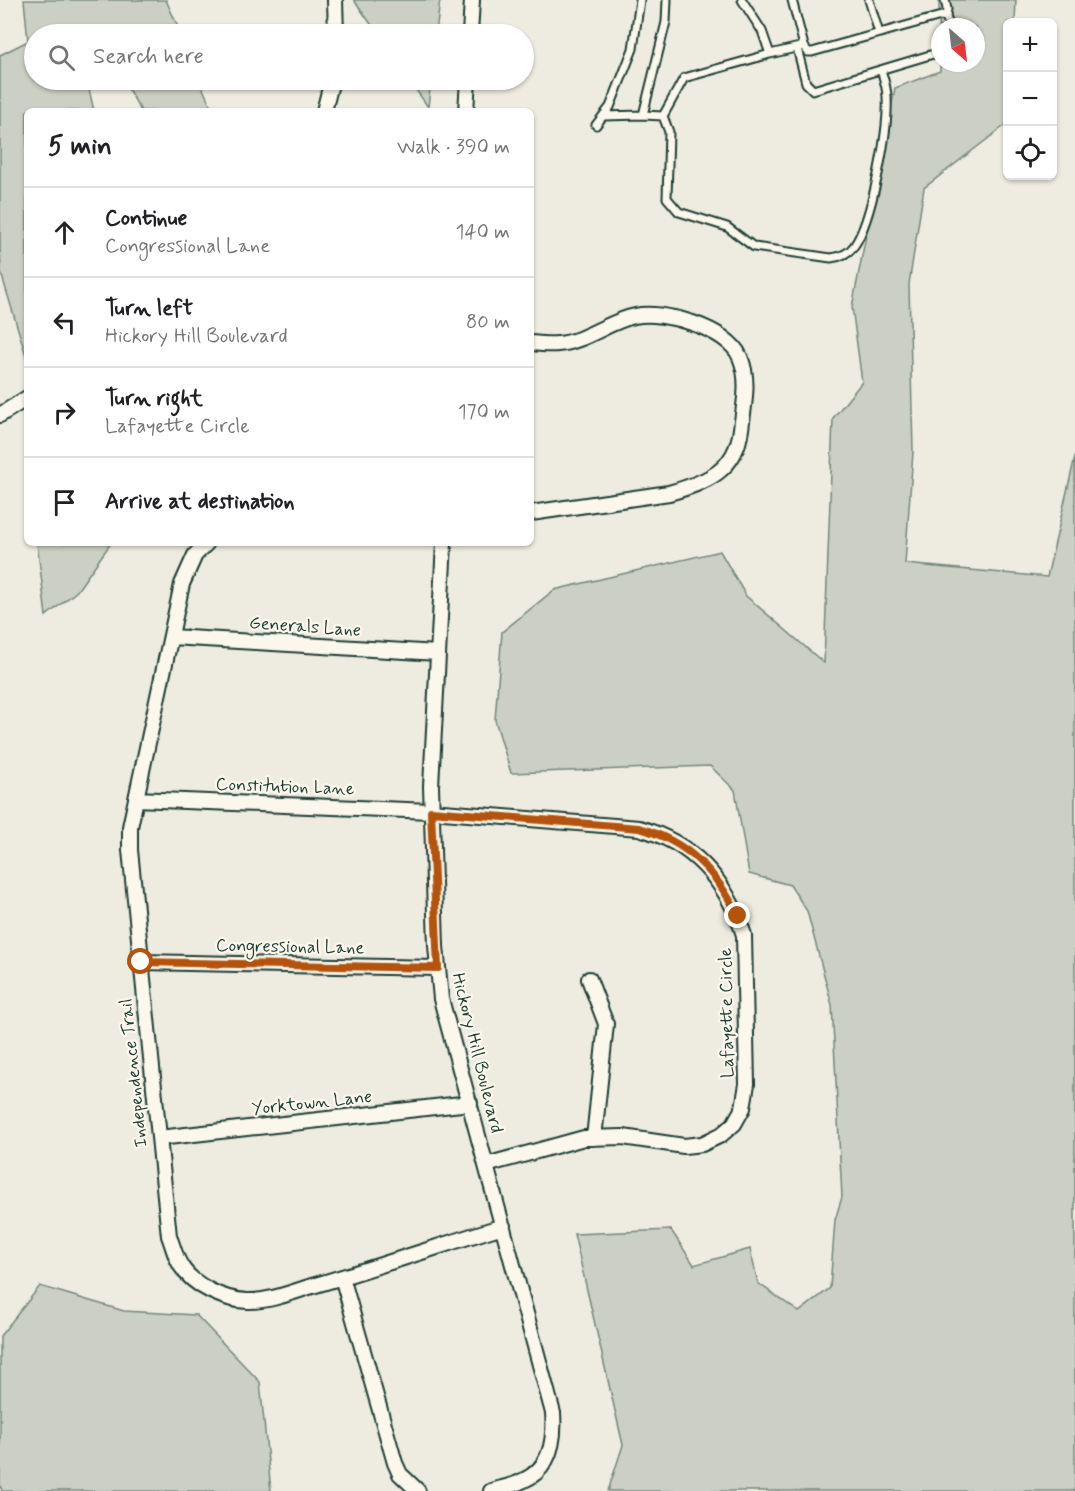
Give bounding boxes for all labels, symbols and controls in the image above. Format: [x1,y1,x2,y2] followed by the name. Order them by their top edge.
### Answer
[931,18,985,72] north arrow
[1003,18,1057,180] map controls
[1003,18,1057,72] button: +
[24,24,534,90] search box
[45,41,78,74] icon: search
[93,43,204,71] text: Search here
[1003,72,1057,126] button: −
[1003,126,1057,180] button: locate
[48,130,112,164] text: 5 min
[397,134,510,161] text: Walk · 390 m
[105,205,187,233] text: Continue
[48,216,81,249] icon: ahead
[456,219,510,246] text: 140 m
[105,233,270,260] text: Congressional Lane
[105,295,193,323] text: Turn left
[48,306,81,339] icon: left
[466,309,510,336] text: 80 m
[105,323,288,350] text: Hickory Hill Boulevard
[105,385,203,413] text: Turn right
[48,396,81,429] icon: right
[458,399,510,426] text: 170 m
[105,413,250,440] text: Lafayette Circle
[48,486,81,519] icon: arrive
[105,488,295,516] text: Arrive at destination
[248,611,362,643] street label: Generals Lane
[215,773,355,801] street label: Constitution Lane
[724,902,750,928] route end
[216,934,365,961] street label: Congressional Lane
[127,948,153,974] route start
[714,948,740,1078] street label: Lafayette Circle
[445,970,509,1136] street label: Hickory Hill Boulevard
[114,997,154,1149] street label: Independence Trail
[251,1085,373,1121] street label: Yorktown Lane

